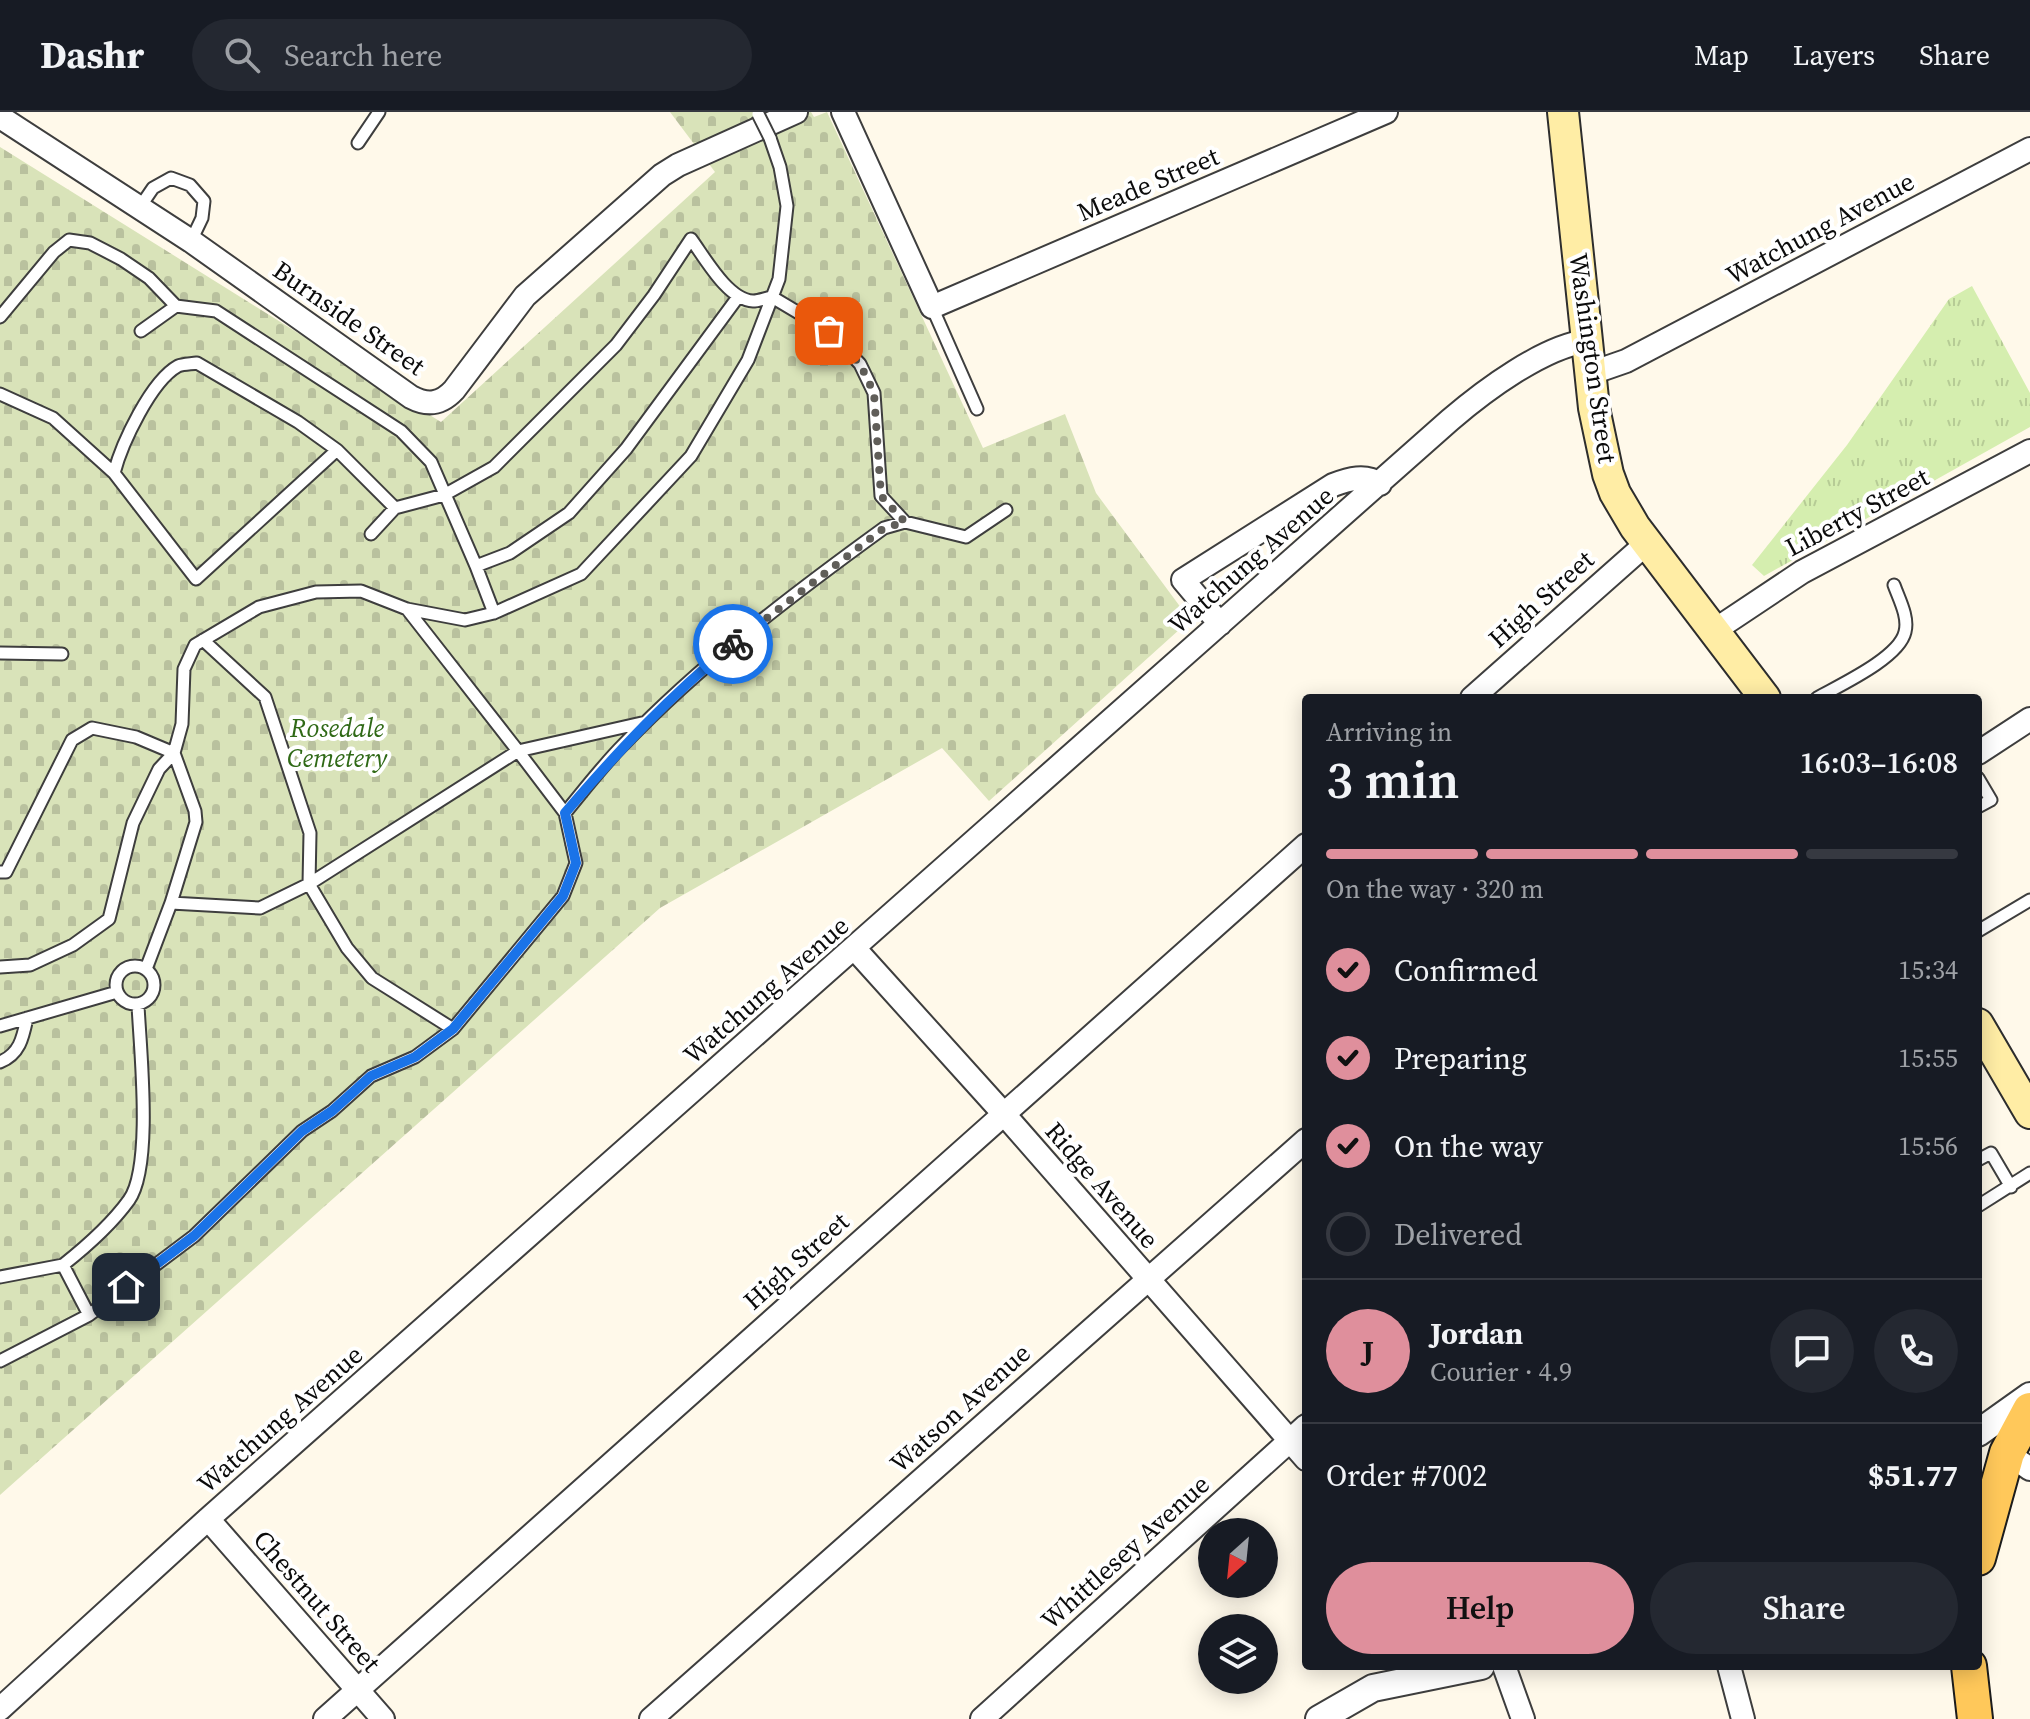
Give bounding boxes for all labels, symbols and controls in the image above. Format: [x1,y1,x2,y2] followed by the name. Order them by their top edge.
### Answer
[192,19,752,91] search box
[40,29,144,81] text: Dashr
[220,33,264,77] icon: search
[284,35,442,76] text: Search here
[1694,36,1749,74] text: Map
[1793,36,1875,74] text: Layers
[1919,36,1990,74] text: Share
[1072,138,1225,230] street label: Meade Street
[1719,163,1921,293] street label: Watchung Avenue
[1560,251,1626,466] street label: Washington Street
[266,252,433,384] street label: Burnside Street
[795,297,863,365] pin
[807,309,851,353] icon: bag
[1779,459,1936,565] street label: Liberty Street
[1160,478,1342,642] street label: Watchung Avenue
[1481,542,1602,656] street label: High Street
[693,604,773,684] courier
[711,622,755,666] icon: bike
[287,710,388,776] park label: Rosedale Cemetery
[1326,714,1452,750] text: Arriving in
[1799,742,1958,783] text: 16:03–16:08
[1326,744,1459,815] text: 3 min
[1326,871,1544,907] text: On the way · 320 m
[675,908,857,1072] street label: Watchung Avenue
[1326,948,1370,992] icon: check
[1394,950,1538,991] text: Confirmed
[1898,952,1958,988] text: 15:34
[1326,1036,1370,1080] icon: check
[1394,1038,1527,1079] text: Preparing
[1898,1040,1958,1076] text: 15:55
[1037,1114,1167,1256] street label: Ridge Avenue
[1326,1124,1370,1168] icon: check
[1394,1126,1543,1167] text: On the way
[1898,1128,1958,1164] text: 15:56
[736,1204,857,1318] street label: High Street
[1394,1214,1522,1255] text: Delivered
[92,1253,160,1321] pin
[104,1265,148,1309] icon: home
[1770,1309,1854,1393] button: chat
[1874,1309,1958,1393] button: phone
[1430,1313,1523,1354] text: Jordan
[1362,1331,1374,1372] text: J
[882,1335,1038,1481] street label: Watson Avenue
[189,1337,371,1501] street label: Watchung Avenue
[1430,1354,1572,1390] text: Courier · 4.9
[1326,1455,1487,1496] text: Order #7002
[1868,1455,1958,1496] text: $51.77
[1033,1467,1217,1637] street label: Whittlesey Avenue
[1198,1518,1278,1598] north arrow
[1198,1518,1278,1694] map controls
[245,1522,389,1680] street label: Chestnut Street
[1326,1562,1634,1654] button: Help
[1650,1562,1958,1654] button: Share
[1198,1614,1278,1694] button: layers

